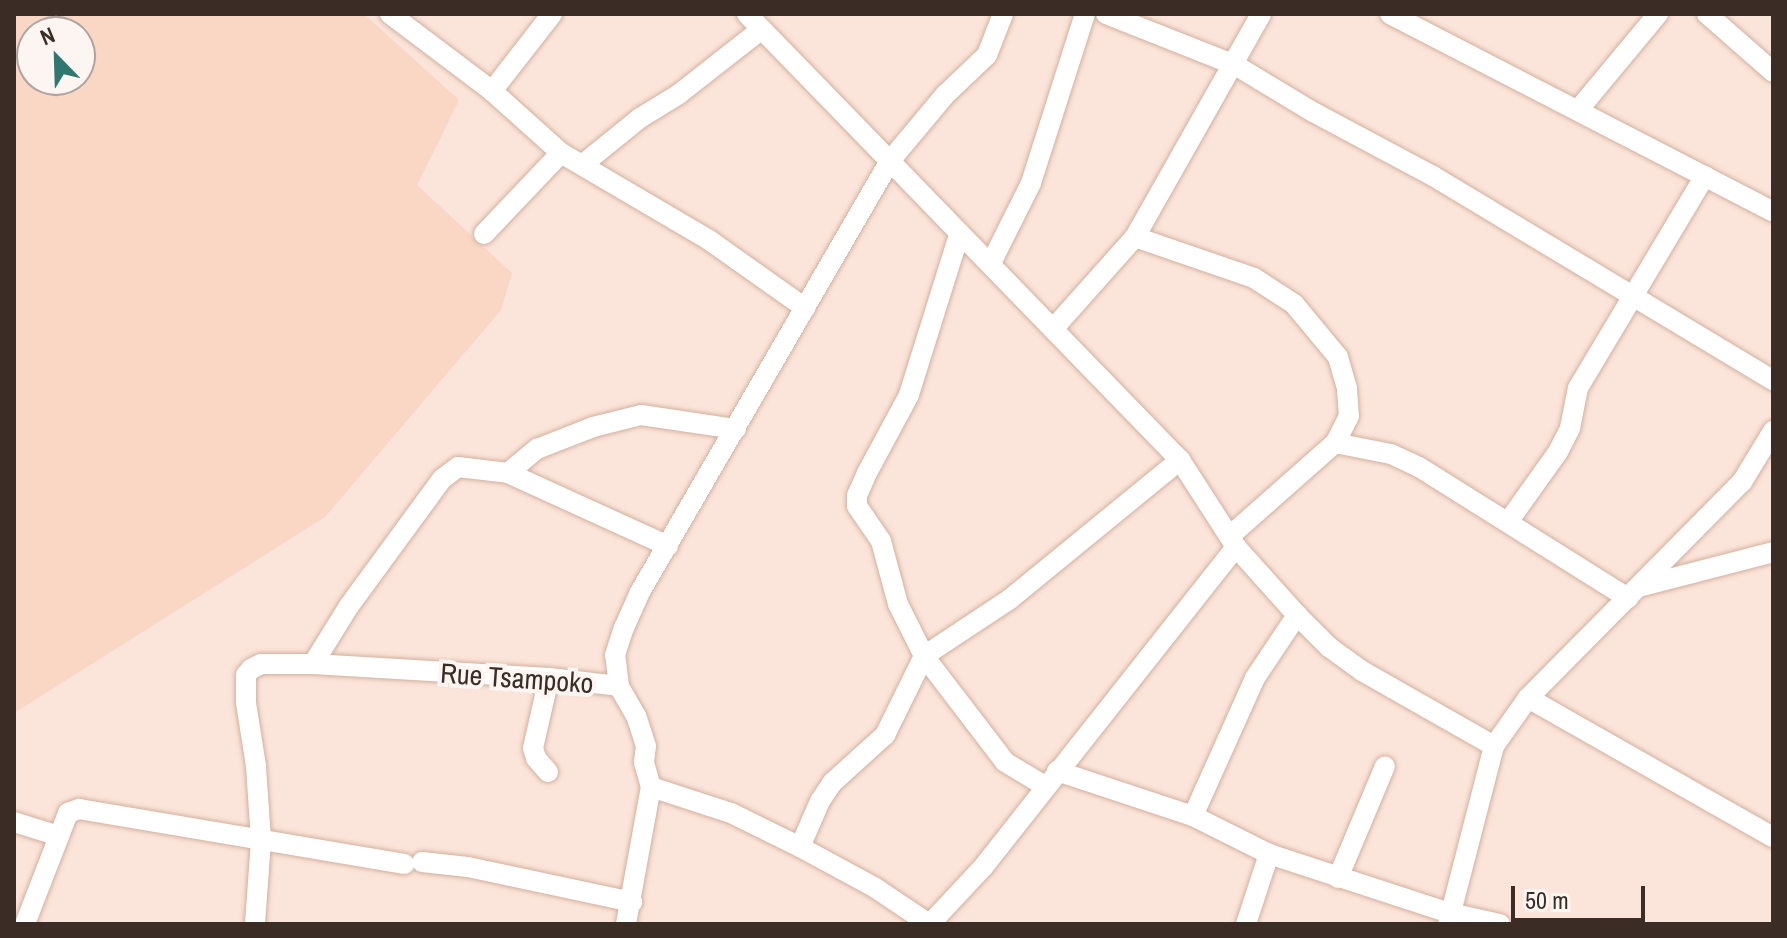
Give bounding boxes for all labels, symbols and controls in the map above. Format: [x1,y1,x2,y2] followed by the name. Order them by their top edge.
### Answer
[16,16,96,96] north arrow
[36,19,59,52] text: N
[439,656,595,700] street label: Rue Tsampoko
[1515,870,1649,920] scale bar
[1525,884,1569,916] text: 50 m

